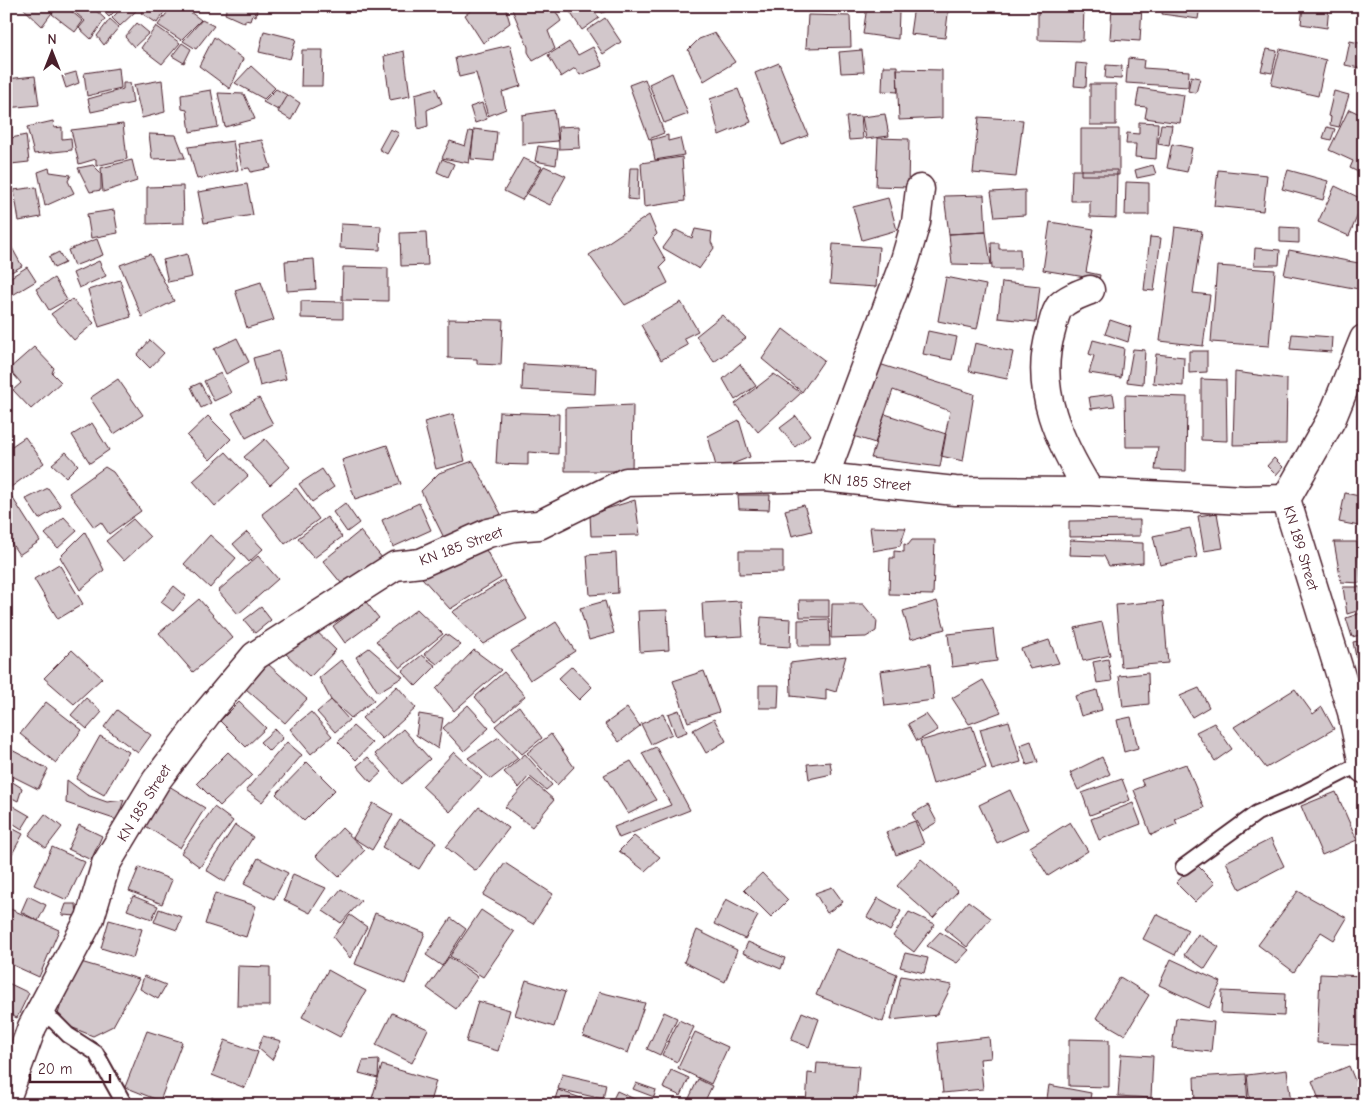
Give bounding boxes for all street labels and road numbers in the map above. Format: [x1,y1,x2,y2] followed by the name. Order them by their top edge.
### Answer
[823,469,912,495] street label: KN 185 Street
[1280,504,1323,593] street label: KN 189 Street
[417,522,506,569] street label: KN 185 Street
[113,760,175,845] street label: KN 185 Street

